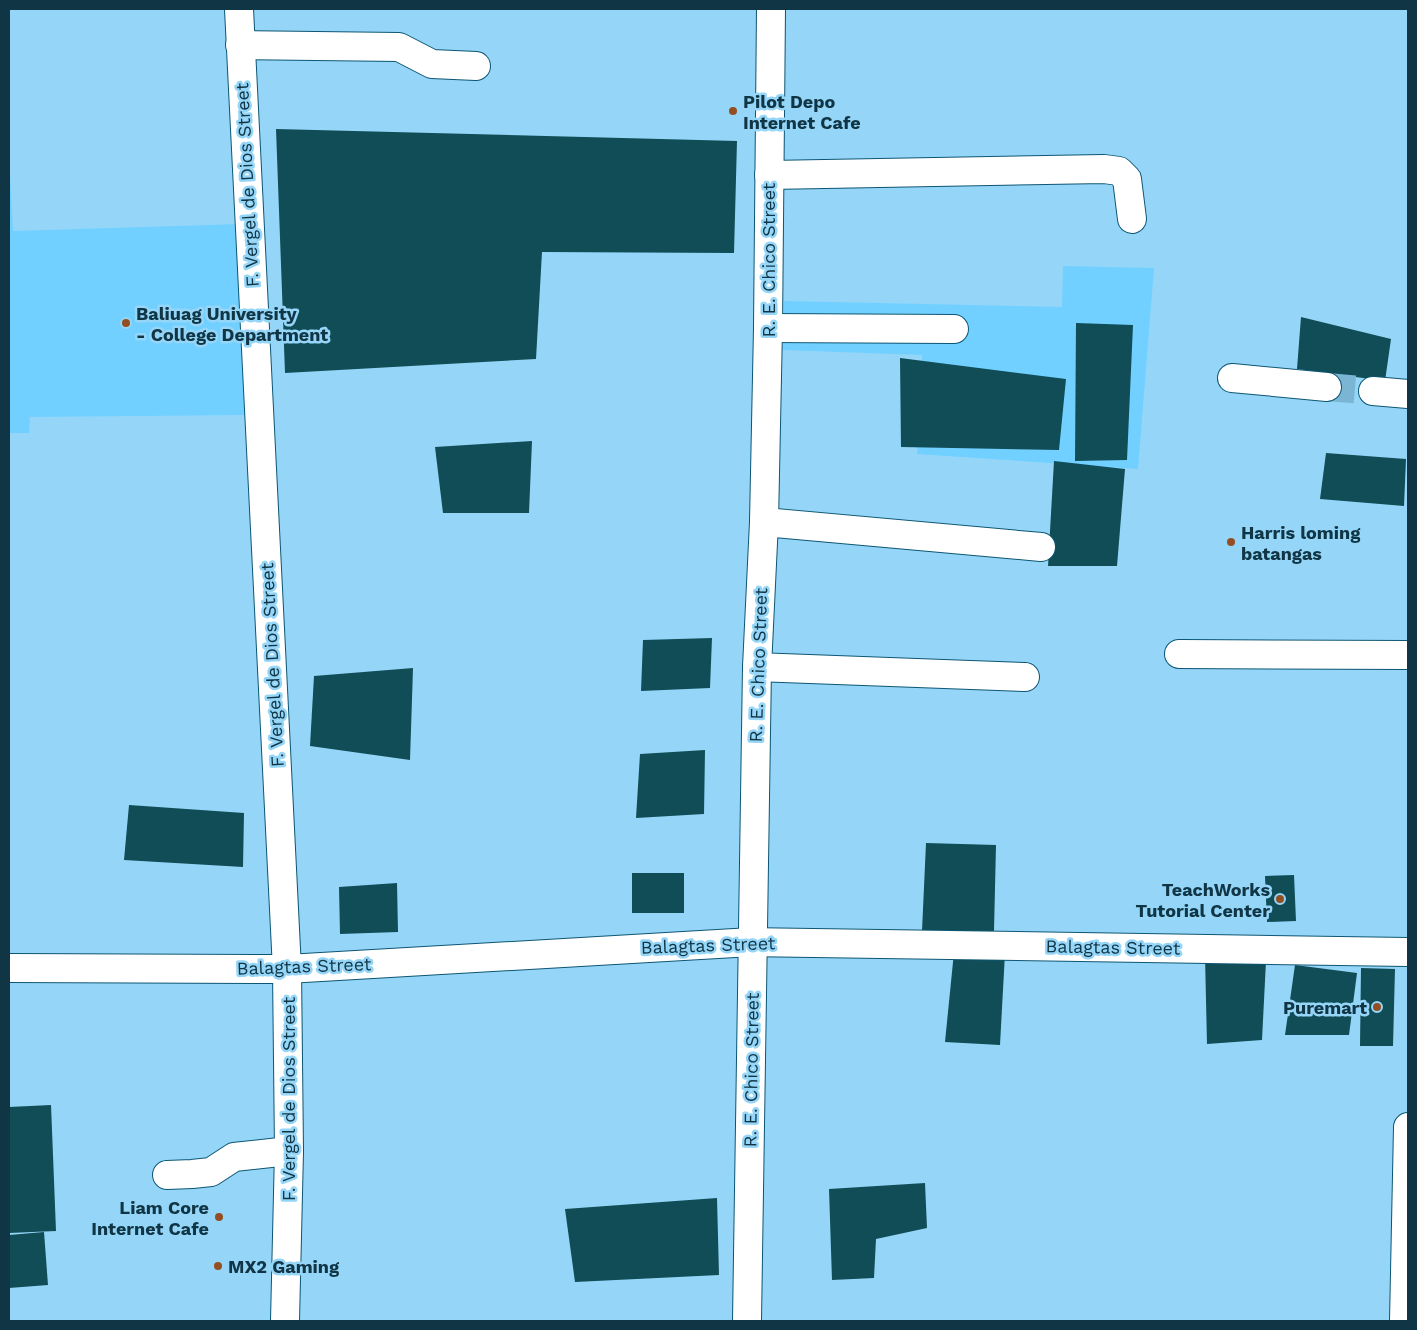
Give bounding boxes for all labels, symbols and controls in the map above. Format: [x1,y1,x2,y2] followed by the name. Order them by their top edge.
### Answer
[231,82,263,288] street label: F. Vergel de Dios Street
[743,91,861,133] place label: Pilot Depo Internet Cafe
[727,105,739,117] marker: Pilot Depo Internet Cafe
[758,182,779,337] street label: R. E. Chico Street
[136,303,328,345] place label: Baliuag University - College Department
[120,317,132,329] marker: Baliuag University - College Department
[1241,522,1361,564] place label: Harris loming batangas
[1225,536,1237,548] marker: Harris loming batangas
[256,562,288,768] street label: F. Vergel de Dios Street
[745,587,771,743] street label: R. E. Chico Street
[1136,879,1270,921] place label: TeachWorks Tutorial Center
[1274,893,1286,905] marker: TeachWorks Tutorial Center
[640,932,776,958] street label: Balagtas Street
[1045,935,1181,959] street label: Balagtas Street
[236,953,372,979] street label: Balagtas Street
[739,992,763,1148] street label: R. E. Chico Street
[278,996,299,1201] street label: F. Vergel de Dios Street
[1283,997,1367,1018] place label: Puremart
[1371,1001,1383,1013] marker: Puremart
[91,1197,209,1239] place label: Liam Core Internet Cafe
[213,1211,225,1223] marker: Liam Core Internet Cafe
[228,1256,340,1277] place label: MX2 Gaming
[212,1260,224,1272] marker: MX2 Gaming

